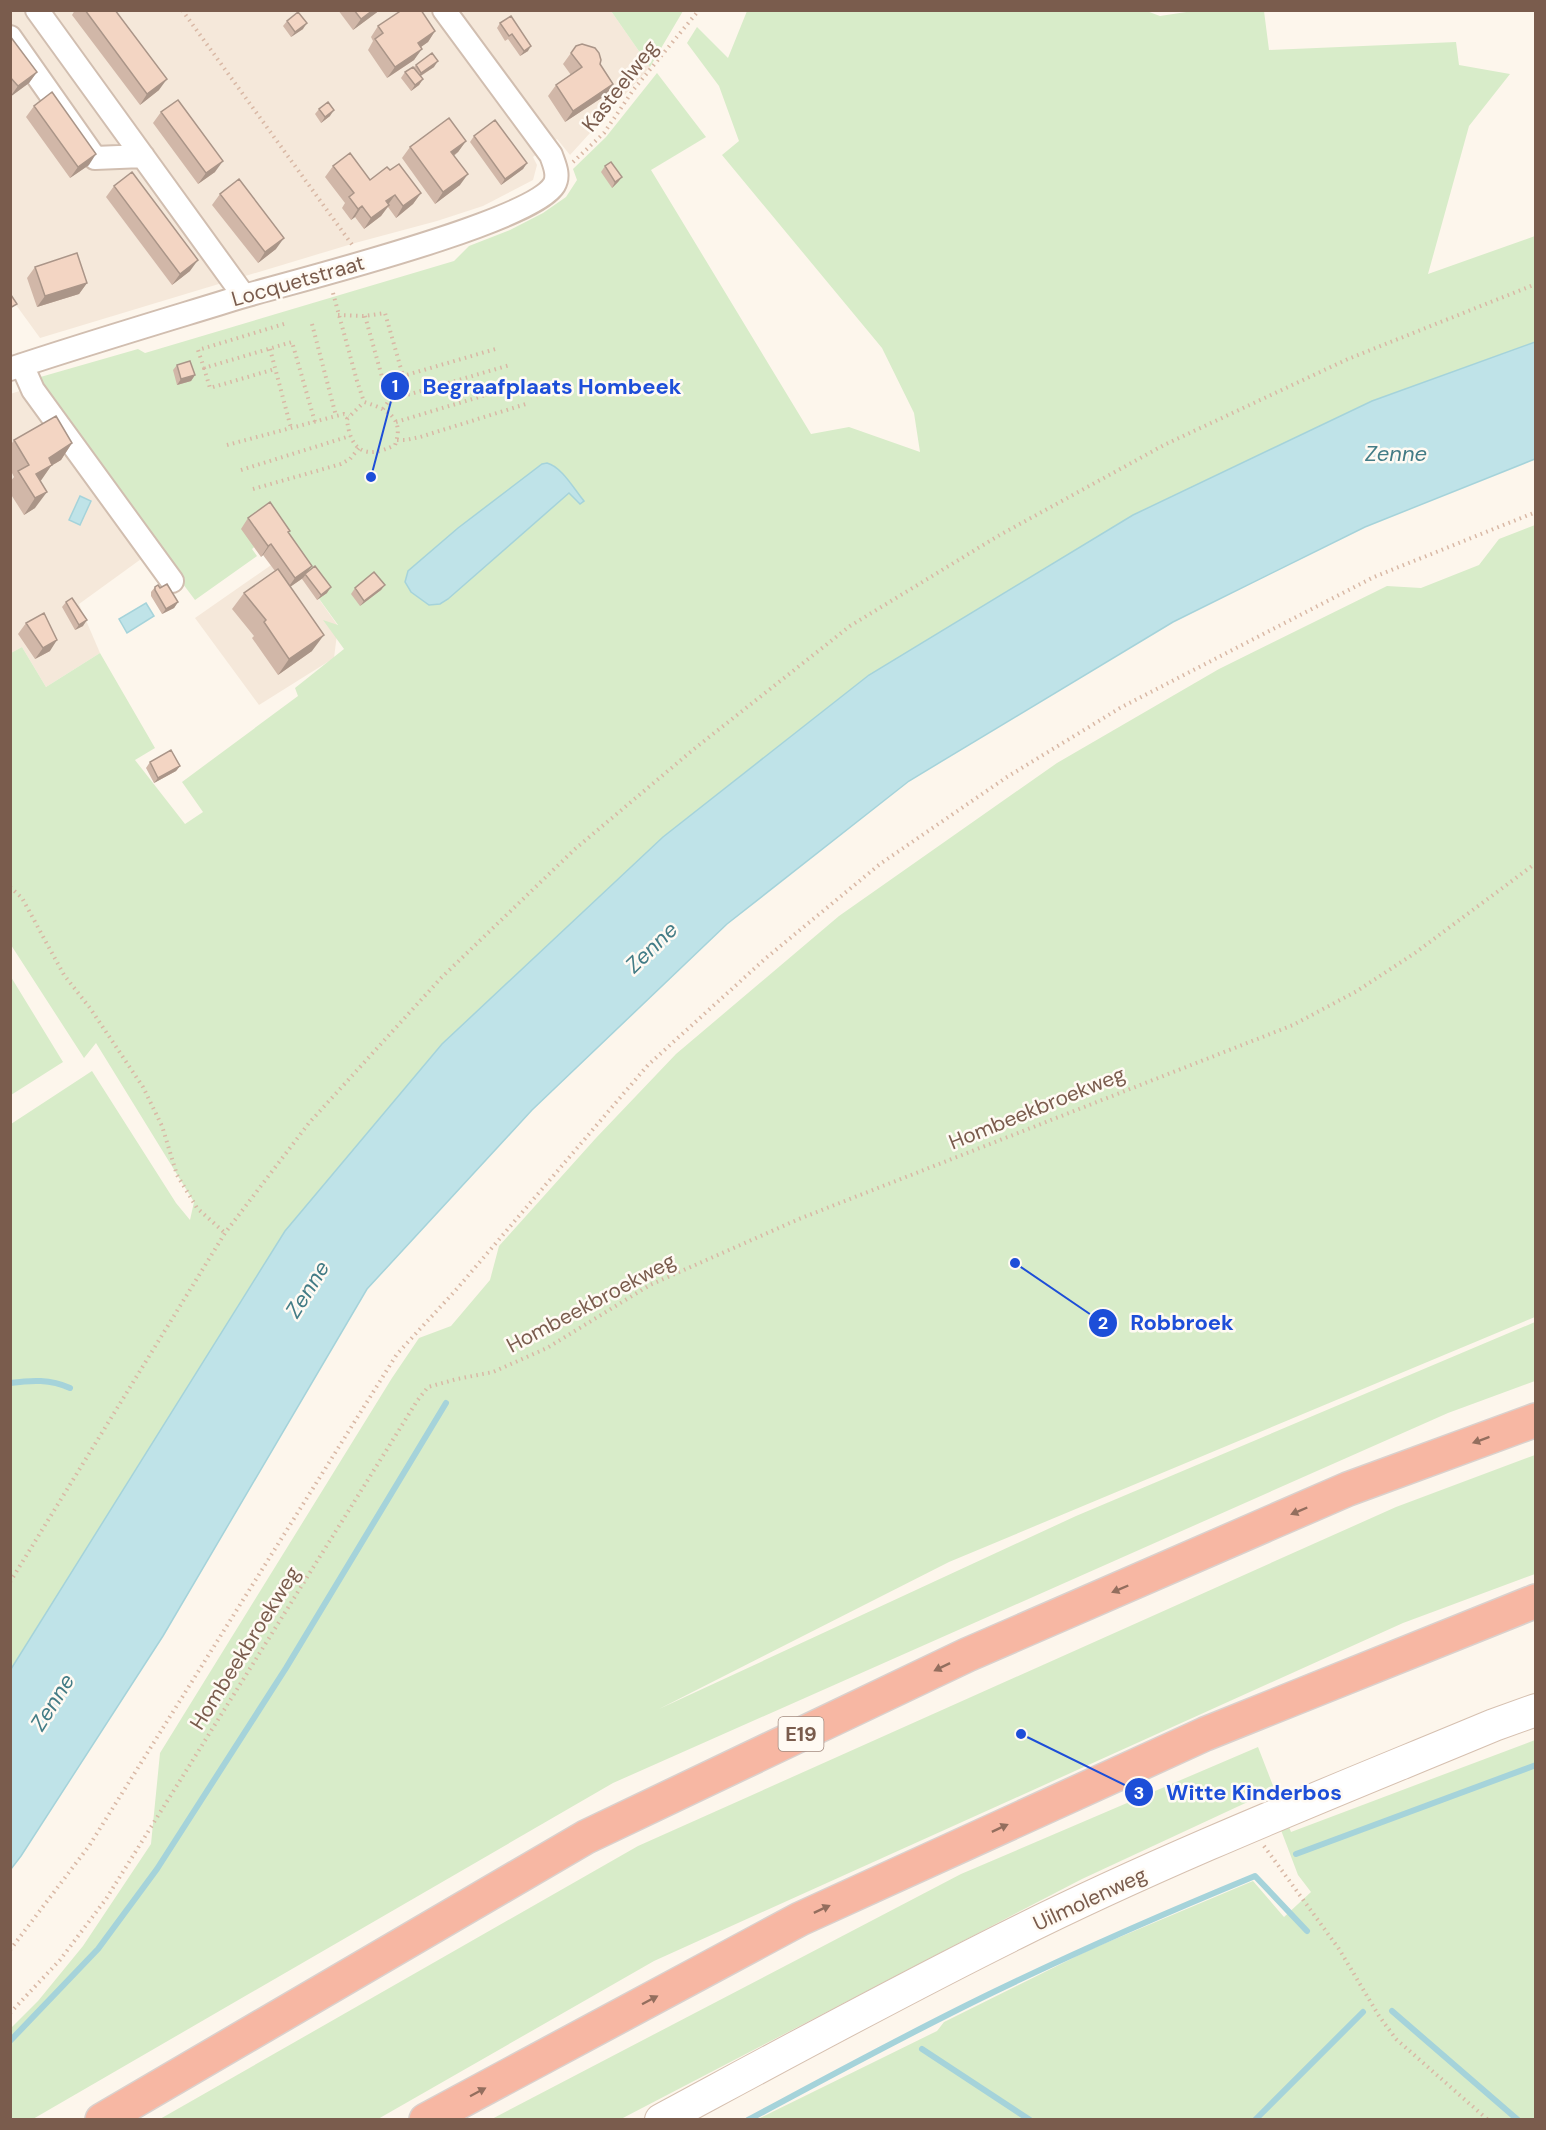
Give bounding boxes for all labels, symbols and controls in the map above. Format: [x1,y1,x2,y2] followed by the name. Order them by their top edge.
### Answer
[575,34,665,138] street label: Kasteelweg
[228,249,368,313] street label: Locquetstraat
[380,366,693,406] callout: Begraafplaats Hombeek
[423,372,682,401] text: Begraafplaats Hombeek
[392,374,398,398] text: 1
[1365,439,1427,468] water label: Zenne
[619,915,684,979] water label: Zenne
[945,1060,1130,1156] street label: Hombeekbroekweg
[502,1246,681,1359] street label: Hombeekbroekweg
[279,1255,336,1323] water label: Zenne
[1088,1303,1246,1343] callout: Robbroek
[1130,1308,1234,1337] text: Robbroek
[1098,1311,1108,1335] text: 2
[1472,1436,1490,1446] one-way arrow
[1290,1507,1308,1516] one-way arrow
[183,1561,307,1735] street label: Hombeekbroekweg
[1111,1584,1129,1594] one-way arrow
[933,1663,950,1672] one-way arrow
[24,1668,81,1736] water label: Zenne
[778,1717,824,1751] road number: E19
[1124,1772,1354,1812] callout: Witte Kinderbos
[1166,1778,1342,1807] text: Witte Kinderbos
[1134,1781,1144,1805] text: 3
[991,1823,1008,1832] one-way arrow
[1029,1860,1152,1938] street label: Uilmolenweg
[814,1904,831,1913] one-way arrow
[642,1995,659,2005] one-way arrow
[470,2087,487,2097] one-way arrow

